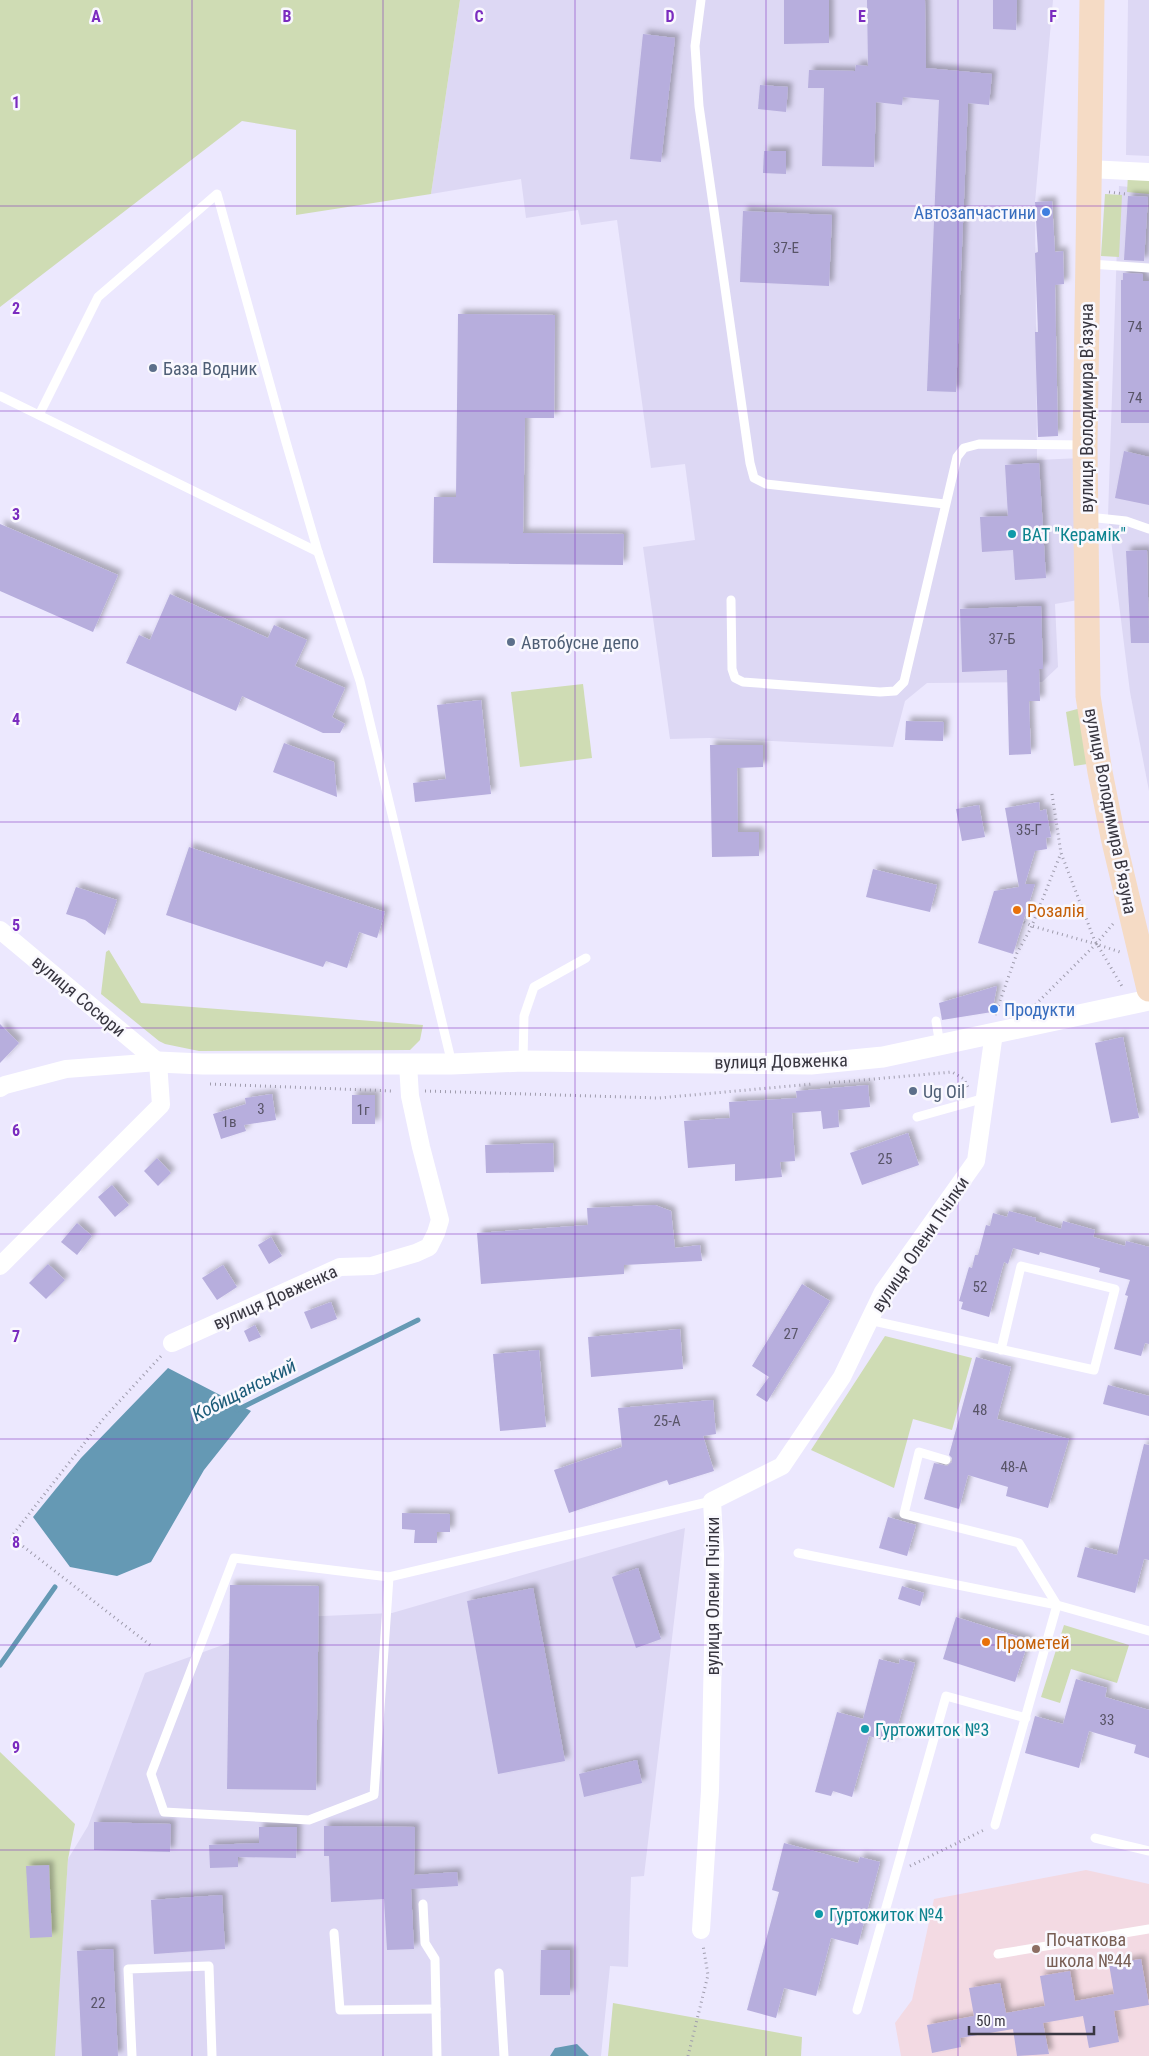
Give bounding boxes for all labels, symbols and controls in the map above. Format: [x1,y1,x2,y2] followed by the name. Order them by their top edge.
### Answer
[91,7,101,26] text: A
[283,7,292,26] text: B
[474,7,484,26] text: C
[665,7,675,26] text: D
[858,7,866,26] text: E
[1049,7,1057,26] text: F
[12,93,20,112] text: 1
[914,202,1036,223] place label: Автозапчастини
[1040,206,1052,218] marker: Автозапчастини
[773,239,799,257] house number: 37-Е
[12,299,20,318] text: 2
[1076,303,1097,513] street label: вулиця Володимира В'язуна
[1128,318,1142,336] house number: 74
[163,358,258,379] place label: База Водник
[147,362,159,374] marker: База Водник
[1128,389,1142,407] house number: 74
[12,505,20,524] text: 3
[1022,524,1126,545] place label: ВАТ "Керамік"
[1006,528,1018,540] marker: ВАТ "Керамік"
[989,630,1015,648] house number: 37-Б
[521,632,639,653] place label: Автобусне депо
[505,636,517,648] marker: Автобусне депо
[1081,706,1141,916] street label: вулиця Володимира В'язуна
[12,710,20,729] text: 4
[1016,821,1042,839] house number: 35-Г
[1027,900,1085,921] place label: Розалія
[1011,904,1023,916] marker: Розалія
[12,916,20,935] text: 5
[28,951,130,1041] street label: вулиця Сосюри
[1004,999,1075,1020] place label: Продукти
[988,1003,1000,1015] marker: Продукти
[714,1049,848,1073] street label: вулиця Довженка
[923,1081,965,1102] place label: Ug Oil
[907,1085,919,1097] marker: Ug Oil
[257,1100,265,1118] house number: 3
[357,1101,370,1119] house number: 1г
[222,1113,236,1131] house number: 1в
[12,1121,20,1140] text: 6
[878,1150,892,1168] house number: 25
[867,1172,973,1316] street label: вулиця Олени Пчілки
[210,1260,340,1334] street label: вулиця Довженка
[973,1278,987,1296] house number: 52
[784,1325,798,1343] house number: 27
[12,1327,20,1346] text: 7
[188,1354,300,1426] water label: Кобищанський
[973,1401,987,1419] house number: 48
[653,1412,681,1430] house number: 25-А
[1000,1458,1028,1476] house number: 48-А
[702,1517,723,1675] street label: вулиця Олени Пчілки
[12,1533,20,1552] text: 8
[996,1632,1070,1653] place label: Прометей
[980,1636,992,1648] marker: Прометей
[1100,1711,1114,1729] house number: 33
[875,1719,989,1740] place label: Гуртожиток №3
[859,1723,871,1735] marker: Гуртожиток №3
[12,1738,20,1757] text: 9
[829,1904,943,1925] place label: Гуртожиток №4
[813,1908,825,1920] marker: Гуртожиток №4
[1046,1929,1132,1971] place label: Початкова школа №44
[1030,1943,1042,1955] marker: Початкова школа №44
[91,1994,105,2012] house number: 22
[969,2004,1094,2036] scale bar
[976,2012,1006,2030] text: 50 m

